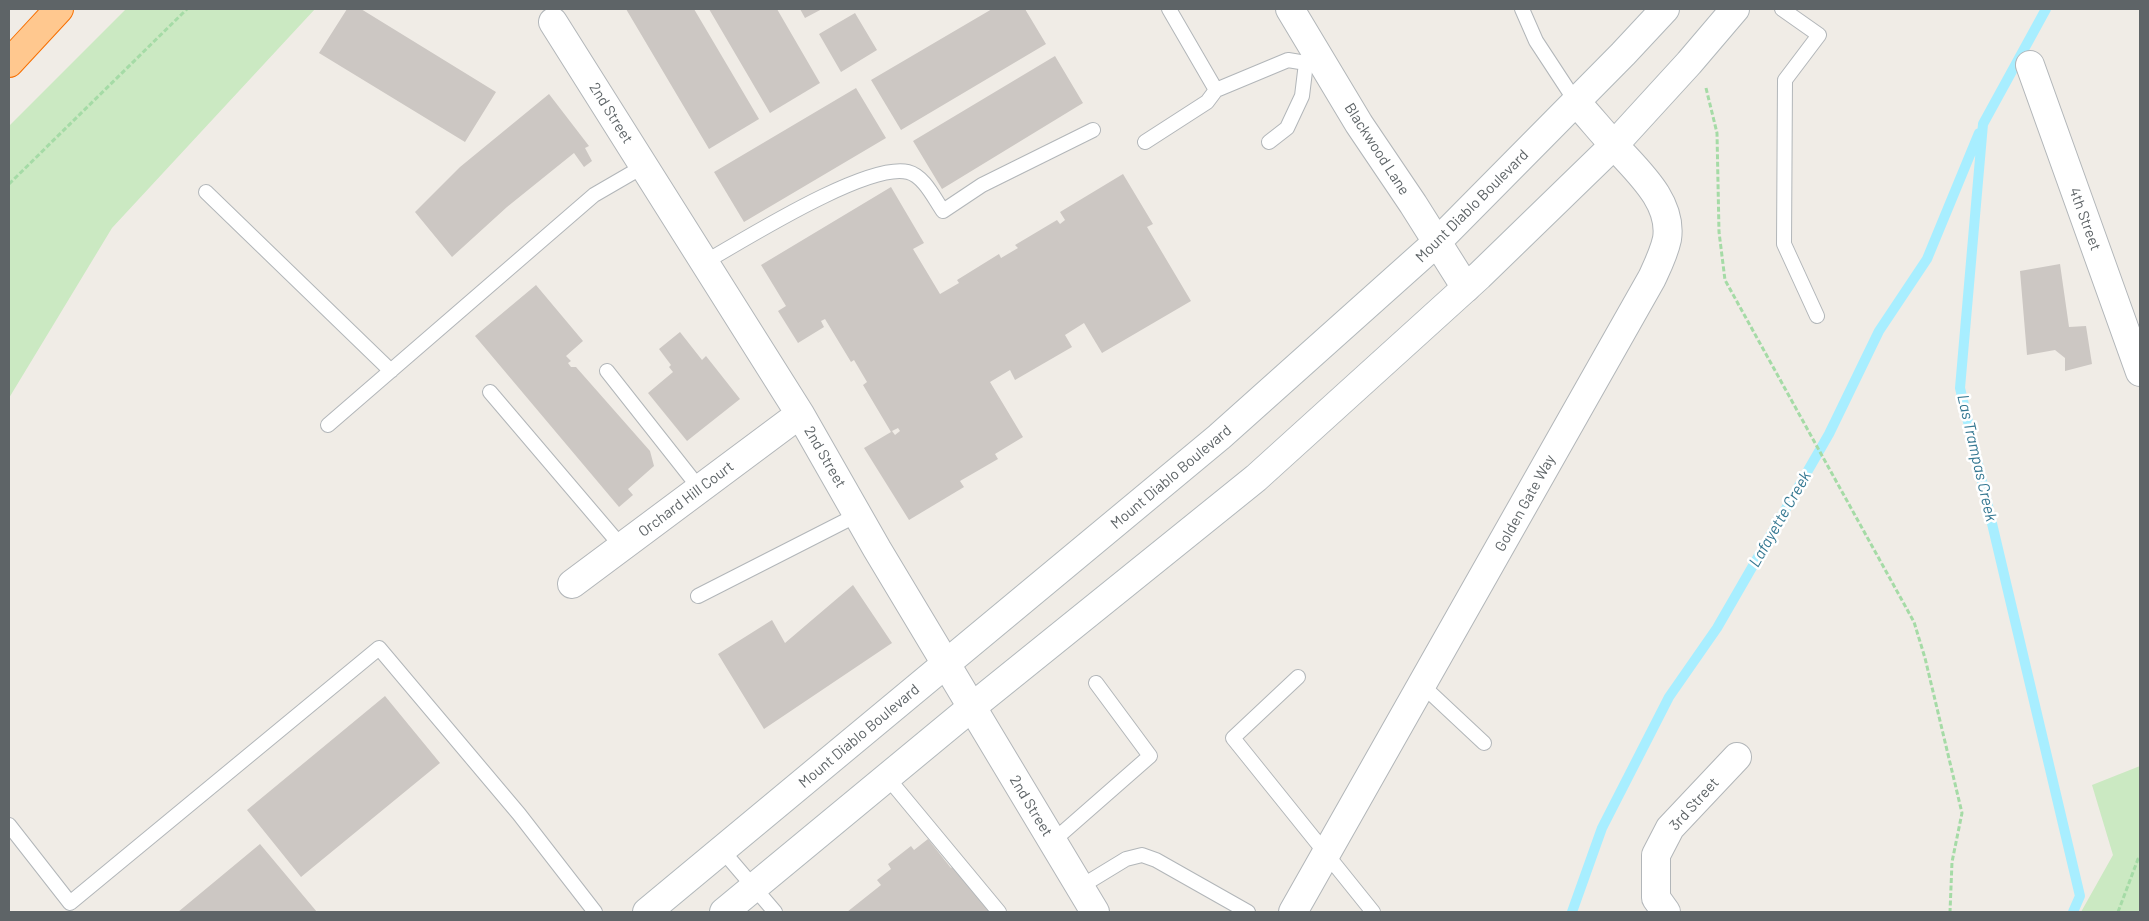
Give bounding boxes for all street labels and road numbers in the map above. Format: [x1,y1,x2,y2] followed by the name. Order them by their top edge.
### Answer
[585,79,637,147] street label: 2nd Street
[1341,100,1413,198] street label: Blackwood Lane
[1412,146,1532,266] street label: Mount Diablo Boulevard
[2065,185,2105,253] street label: 4th Street
[1107,421,1235,533] street label: Mount Diablo Boulevard
[800,423,850,491] street label: 2nd Street
[1491,451,1559,555] street label: Golden Gate Way
[635,457,737,541] street label: Orchard Hill Court
[795,680,923,792] street label: Mount Diablo Boulevard
[1006,772,1056,840] street label: 2nd Street
[1665,774,1723,834] street label: 3rd Street

